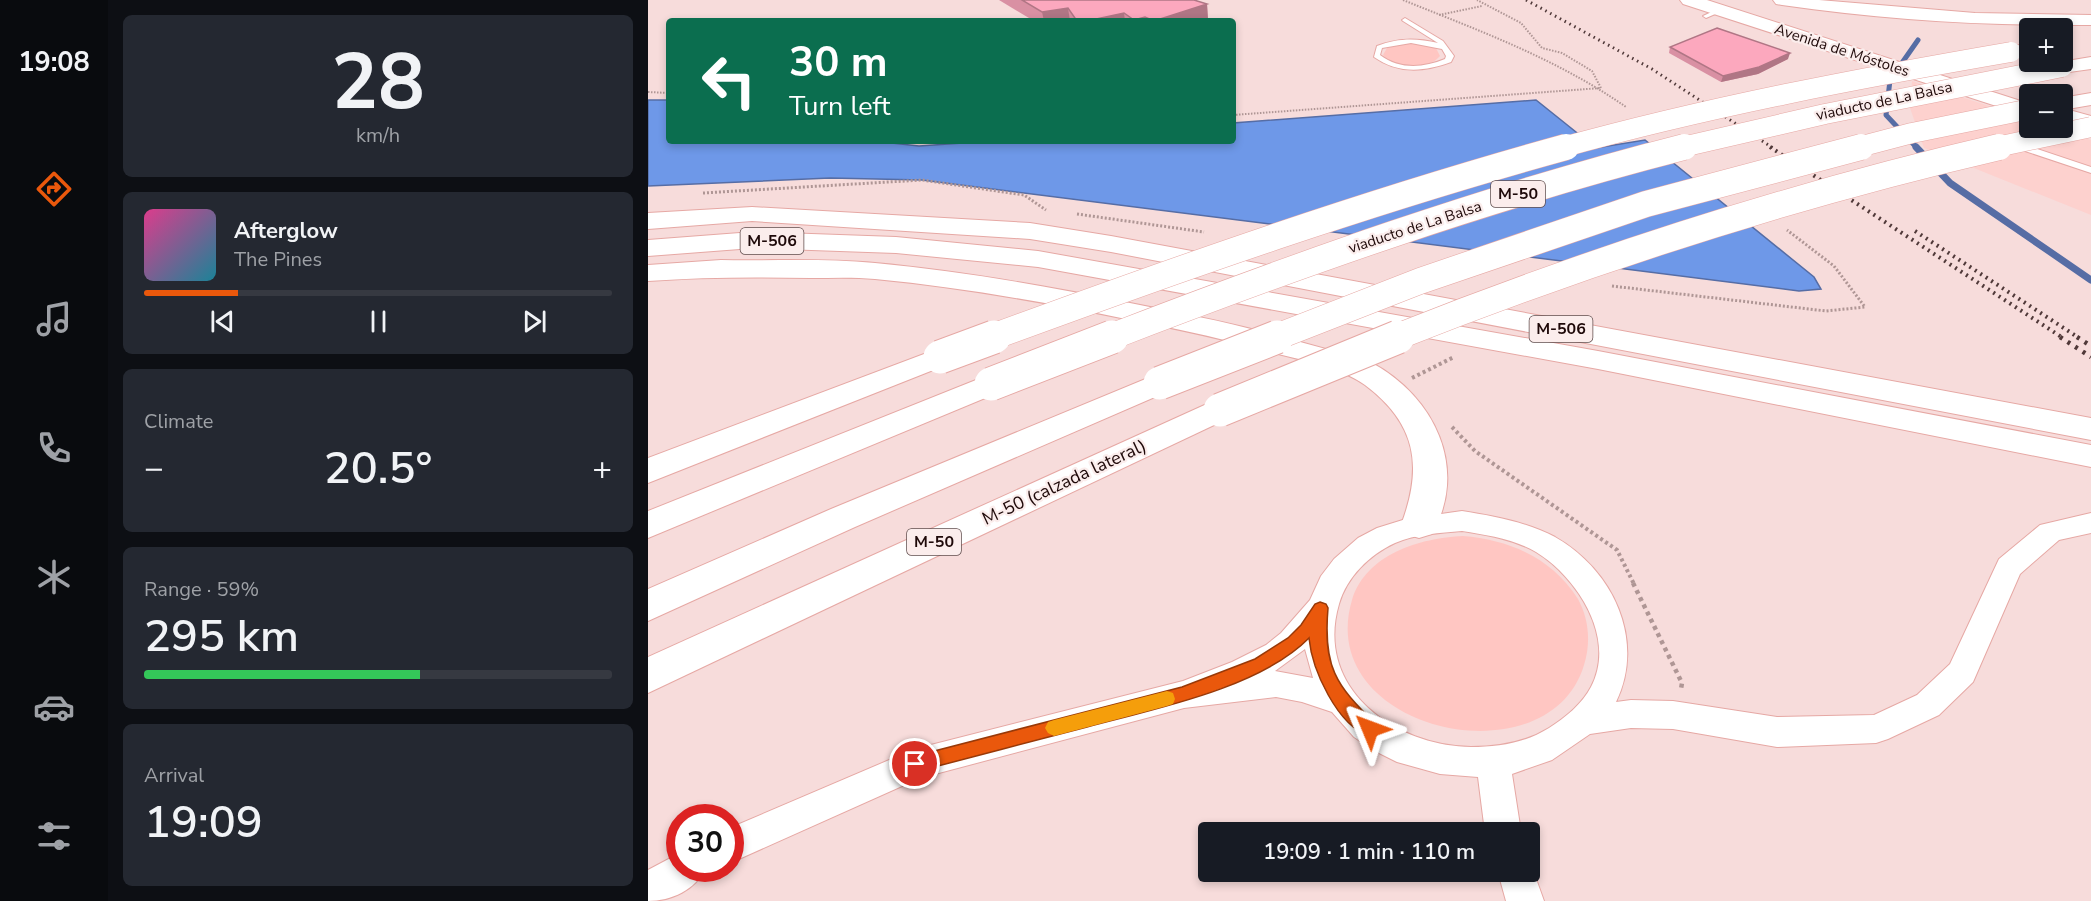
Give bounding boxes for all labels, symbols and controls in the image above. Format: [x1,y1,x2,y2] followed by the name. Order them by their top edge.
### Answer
[2019,18,2073,138] map controls
[2019,18,2073,72] button: +
[1772,19,1912,81] street label: Avenida de Móstoles
[331,29,425,136] text: 28
[789,34,888,91] text: 30 m
[690,42,768,120] icon: left
[18,44,90,81] text: 19:08
[1814,77,1954,125] street label: viaducto de La Balsa
[2019,84,2073,138] button: −
[789,88,890,125] text: Turn left
[356,122,400,149] text: km/h
[33,168,75,210] icon: directions
[1491,181,1545,207] road number: M-50
[1346,196,1484,258] street label: viaducto de La Balsa
[234,216,338,246] text: Afterglow
[740,228,804,254] road number: M-506
[234,246,322,273] text: The Pines
[33,298,75,340] icon: music
[206,305,239,338] icon: previous
[362,305,395,338] icon: pause
[518,305,551,338] icon: next
[1530,316,1592,342] road number: M-506
[144,408,213,435] text: Climate
[33,427,75,469] icon: phone
[978,433,1150,531] street label: M-50 (calzada lateral)
[324,438,432,499] text: 20.5°
[144,446,164,491] text: −
[592,446,612,491] text: +
[907,529,961,555] road number: M-50
[33,556,75,598] icon: climate
[144,576,259,603] text: Range · 59%
[144,606,299,667] text: 295 km
[33,686,75,728] icon: car
[1338,697,1402,761] position arrow
[889,738,940,789] pin
[898,747,931,780] icon: arrive
[144,762,204,789] text: Arrival
[144,792,263,853] text: 19:09
[666,804,744,882] speed limit sign: 30
[33,815,75,857] icon: filters
[1263,837,1475,867] text: 19:09 · 1 min · 110 m

